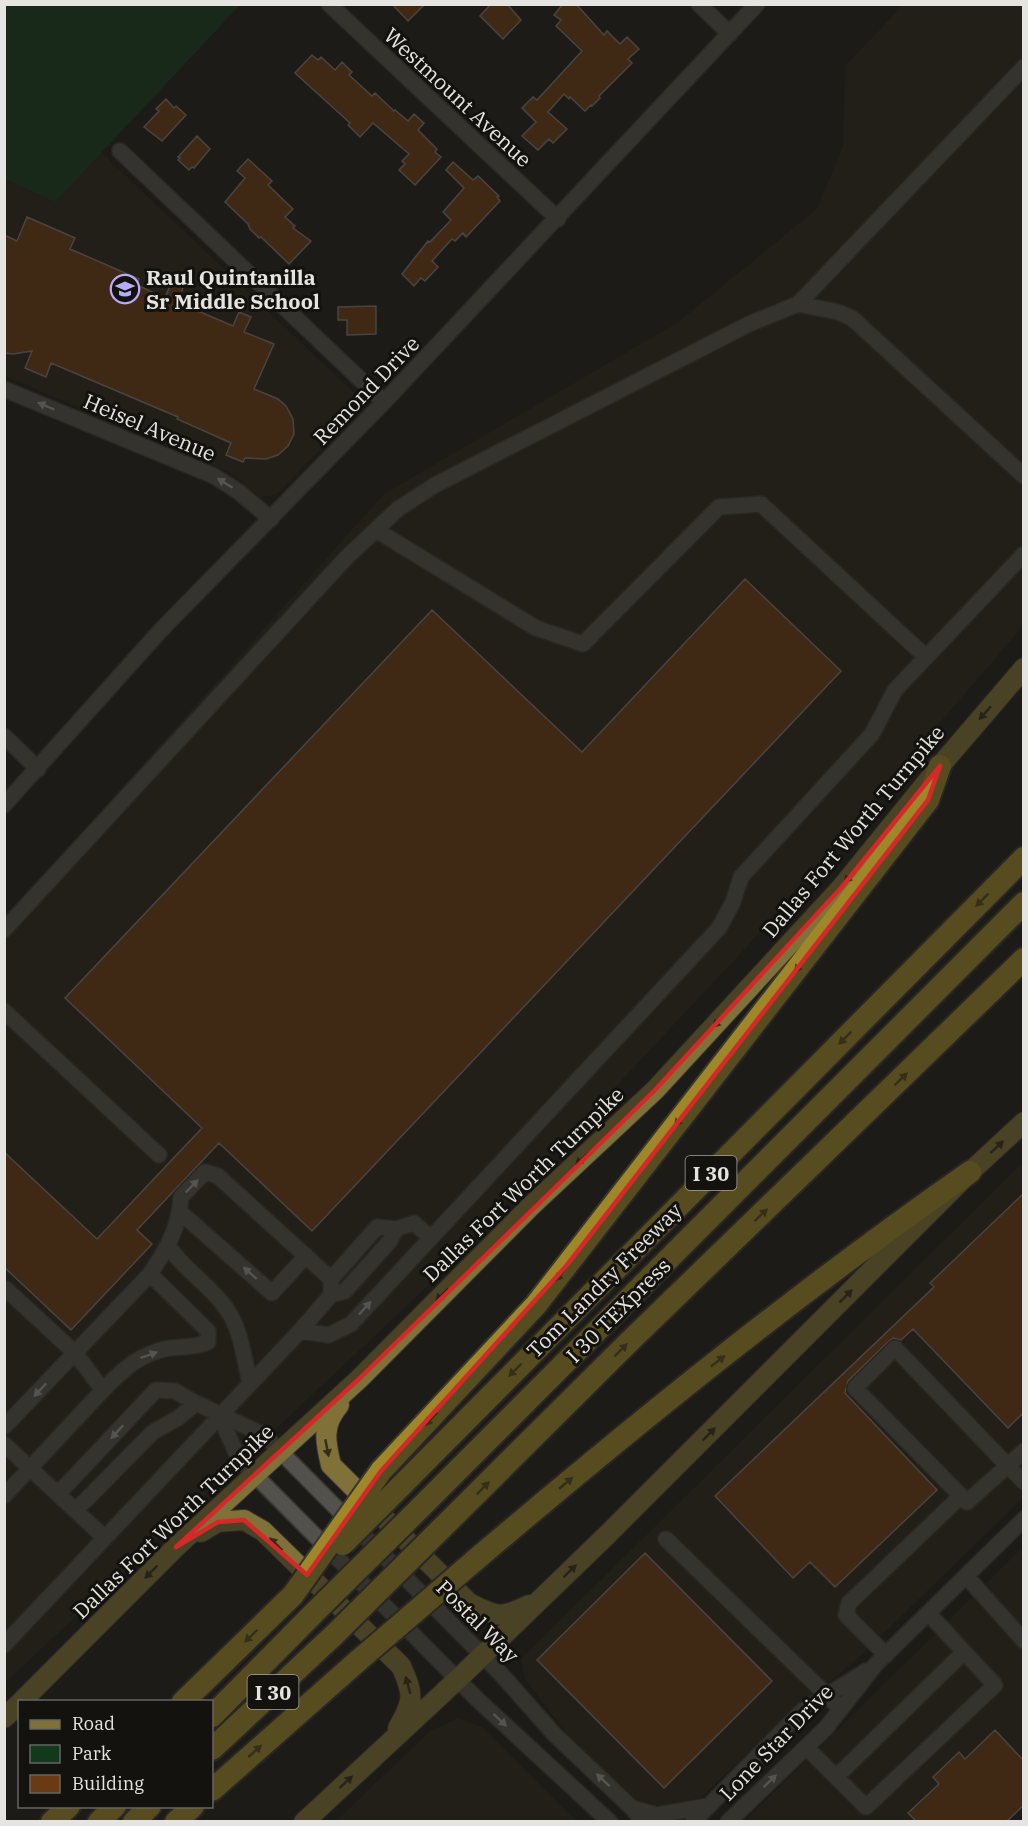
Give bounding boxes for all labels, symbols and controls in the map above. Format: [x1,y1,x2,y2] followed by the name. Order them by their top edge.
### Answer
[378,21,538,173] street label: Westmount Avenue
[146,263,320,315] place label: Raul Quintanilla Sr Middle School
[109,273,141,305] school or university icon: Raul Quintanilla Sr Middle School
[307,330,425,450] street label: Remond Drive
[80,387,220,467] street label: Heisel Avenue
[37,401,55,411] one-way arrow
[217,478,233,489] one-way arrow
[979,705,992,721] one-way arrow
[756,719,950,943] street label: Dallas Fort Worth Turnpike
[844,868,857,884] one-way arrow
[976,892,990,906] one-way arrow
[794,958,806,973] one-way arrow
[712,1013,726,1028] one-way arrow
[838,1031,852,1046] one-way arrow
[894,1072,909,1086] one-way arrow
[416,1080,630,1288] street label: Dallas Fort Worth Turnpike
[675,1112,687,1127] one-way arrow
[989,1140,1004,1154] one-way arrow
[574,1152,589,1166] one-way arrow
[686,1156,736,1190] road number: I 30
[185,1178,199,1193] one-way arrow
[520,1196,688,1364] street label: Tom Landry Freeway
[754,1208,768,1222] one-way arrow
[560,1252,676,1368] street label: I 30 TEXpress
[242,1266,257,1280] one-way arrow
[555,1266,567,1281] one-way arrow
[436,1288,450,1302] one-way arrow
[839,1289,853,1303] one-way arrow
[358,1301,372,1316] one-way arrow
[614,1344,628,1358] one-way arrow
[140,1350,158,1359] one-way arrow
[710,1356,725,1368] one-way arrow
[508,1362,522,1377] one-way arrow
[33,1383,47,1397] one-way arrow
[424,1411,438,1426] one-way arrow
[66,1417,280,1625] street label: Dallas Fort Worth Turnpike
[110,1424,124,1439] one-way arrow
[701,1427,715,1441] one-way arrow
[323,1438,332,1457] one-way arrow
[558,1477,573,1490] one-way arrow
[475,1481,489,1495] one-way arrow
[268,1537,283,1551] one-way arrow
[562,1564,576,1578] one-way arrow
[144,1565,158,1579] one-way arrow
[431,1574,526,1669] street label: Postal Way
[243,1629,258,1643] one-way arrow
[248,1675,298,1709] road number: I 30
[402,1676,412,1694] one-way arrow
[713,1678,839,1806] street label: Lone Star Drive
[18,1700,213,1808] legend
[72,1712,115,1735] text: Road
[492,1713,507,1727] one-way arrow
[72,1742,112,1765] text: Park
[247,1745,262,1758] one-way arrow
[72,1772,144,1795] text: Building
[596,1774,611,1787] one-way arrow
[763,1774,778,1788] one-way arrow
[339,1775,353,1789] one-way arrow

